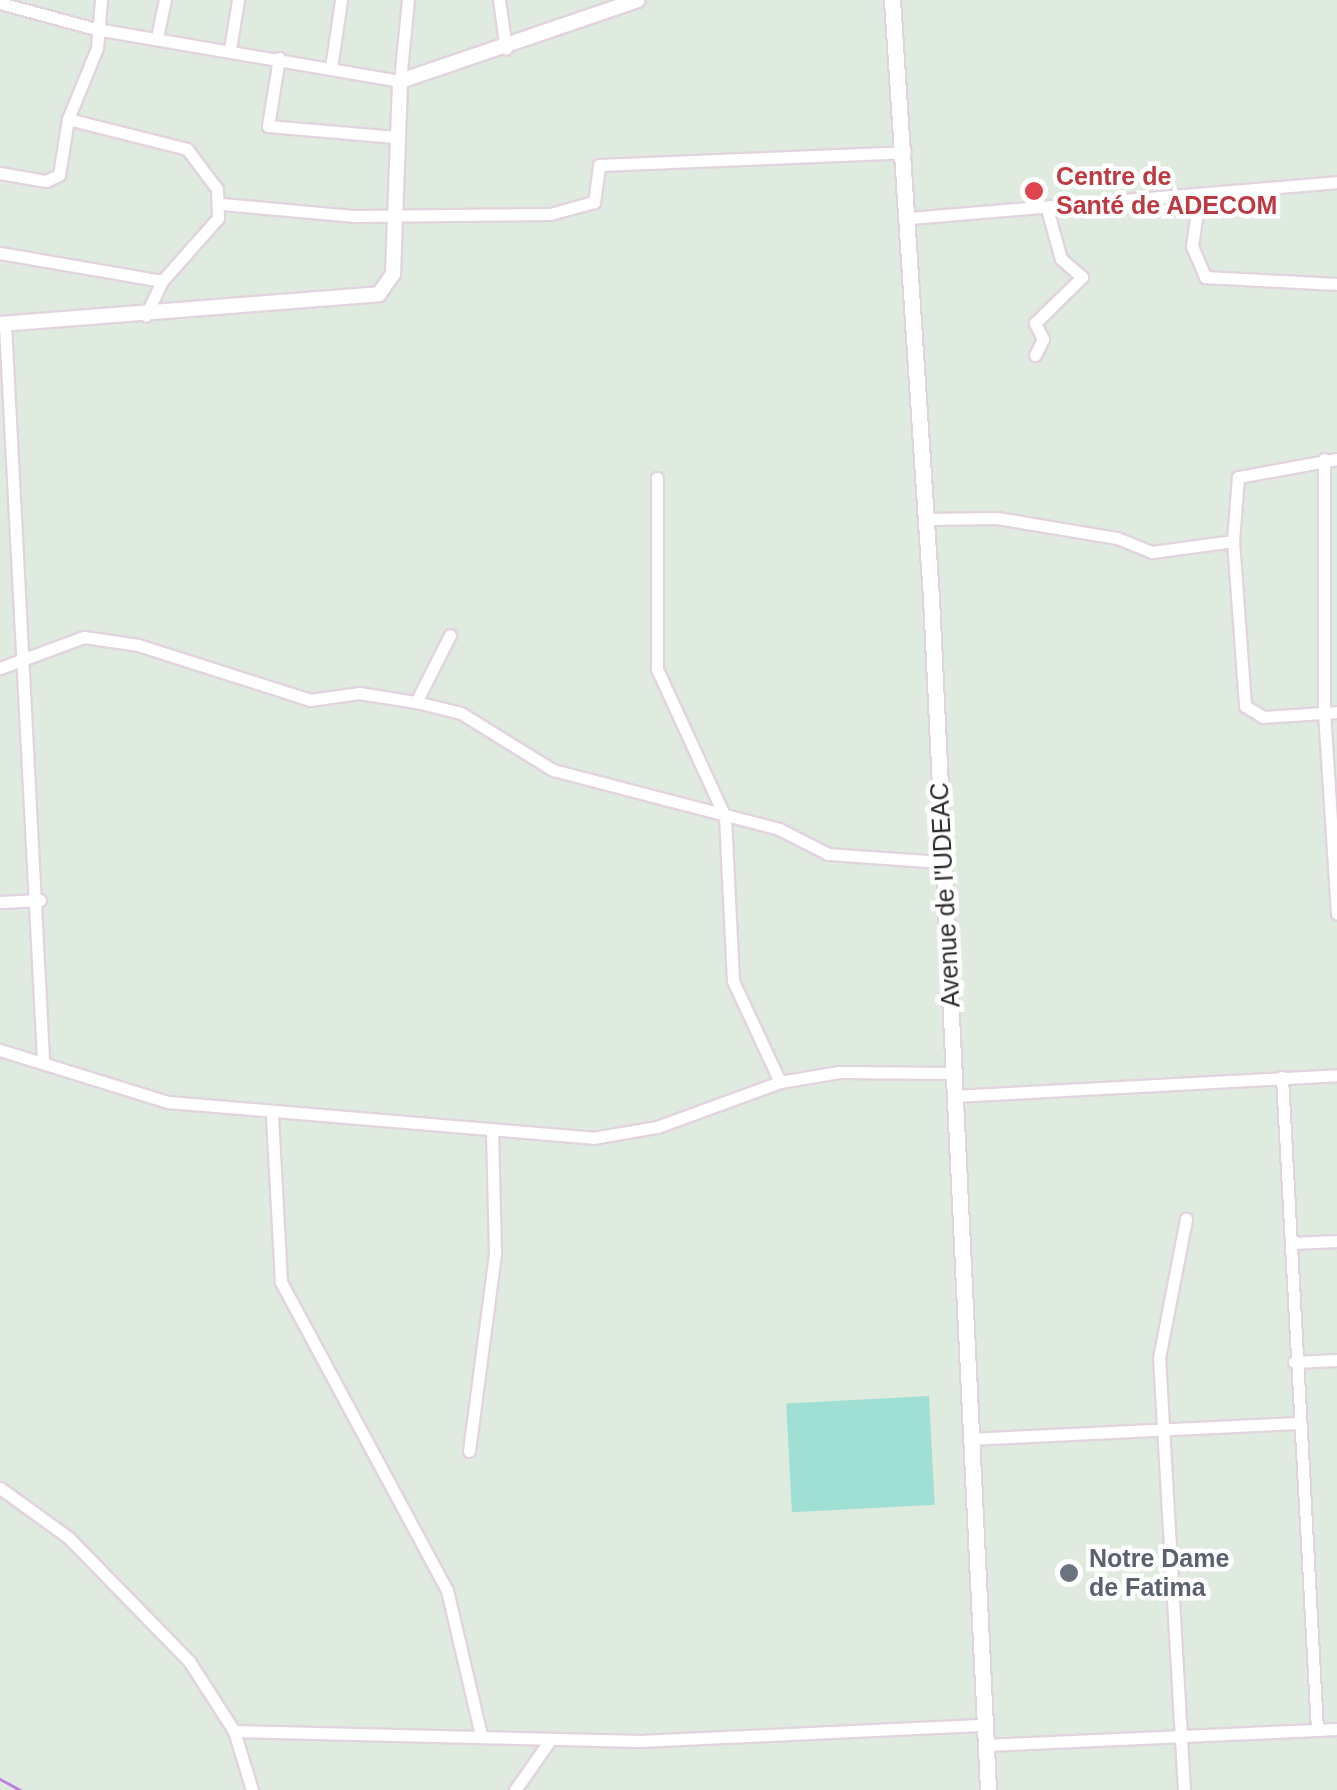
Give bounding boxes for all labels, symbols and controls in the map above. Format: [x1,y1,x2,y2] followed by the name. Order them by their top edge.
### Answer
[1056,162,1278,221] place label: Centre de Santé de ADECOM
[1021,178,1047,204] marker: Centre de Santé de ADECOM
[924,782,966,1008] street label: Avenue de I'UDEAC
[1089,1544,1229,1603] place label: Notre Dame de Fatima
[1058,1562,1080,1584] marker: Notre Dame de Fatima

